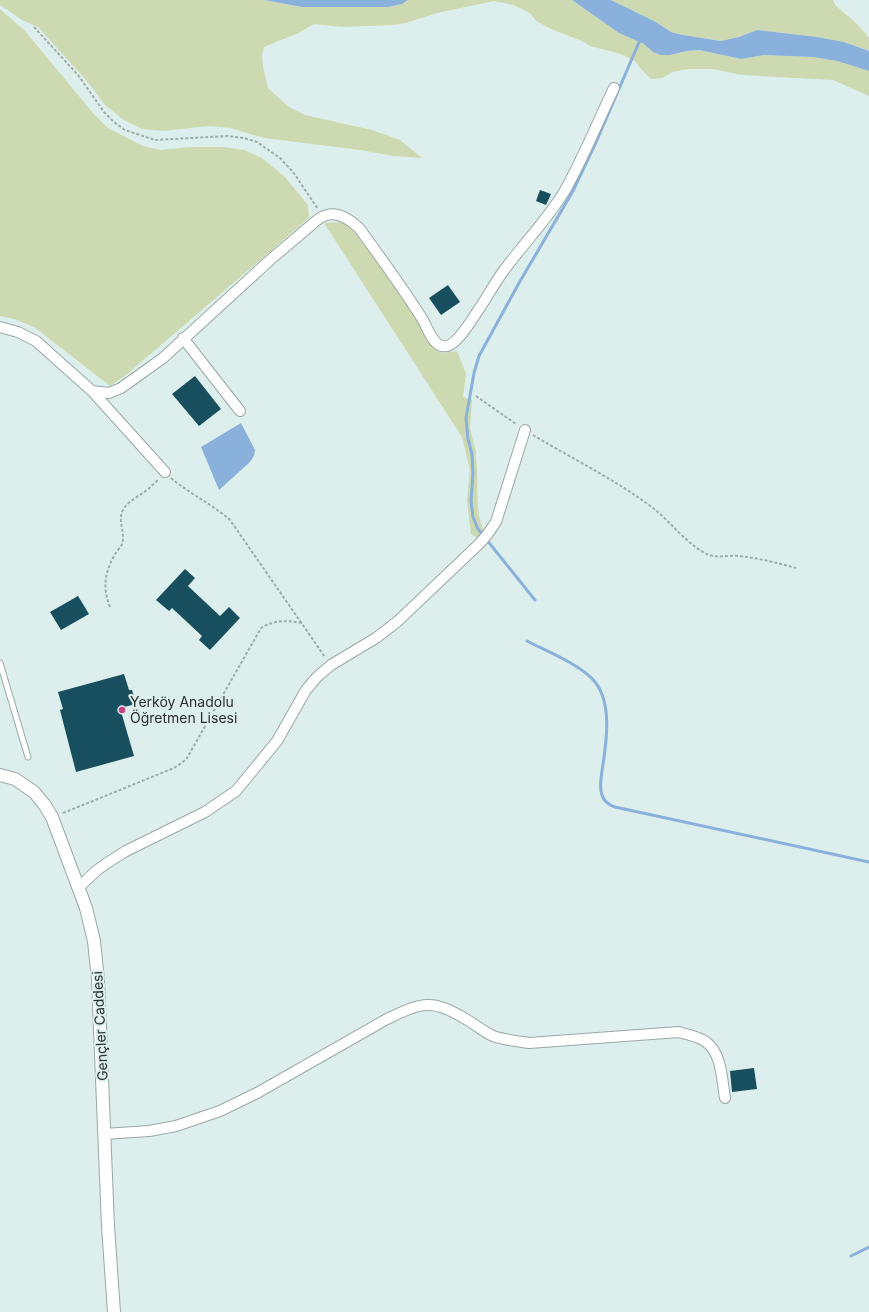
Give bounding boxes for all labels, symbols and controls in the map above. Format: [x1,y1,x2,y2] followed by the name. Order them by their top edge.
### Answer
[130,693,237,726] place label: Yerköy Anadolu Öğretmen Lisesi
[117,705,127,715] marker: Yerköy Anadolu Öğretmen Lisesi
[88,971,111,1081] street label: Gençler Caddesi

